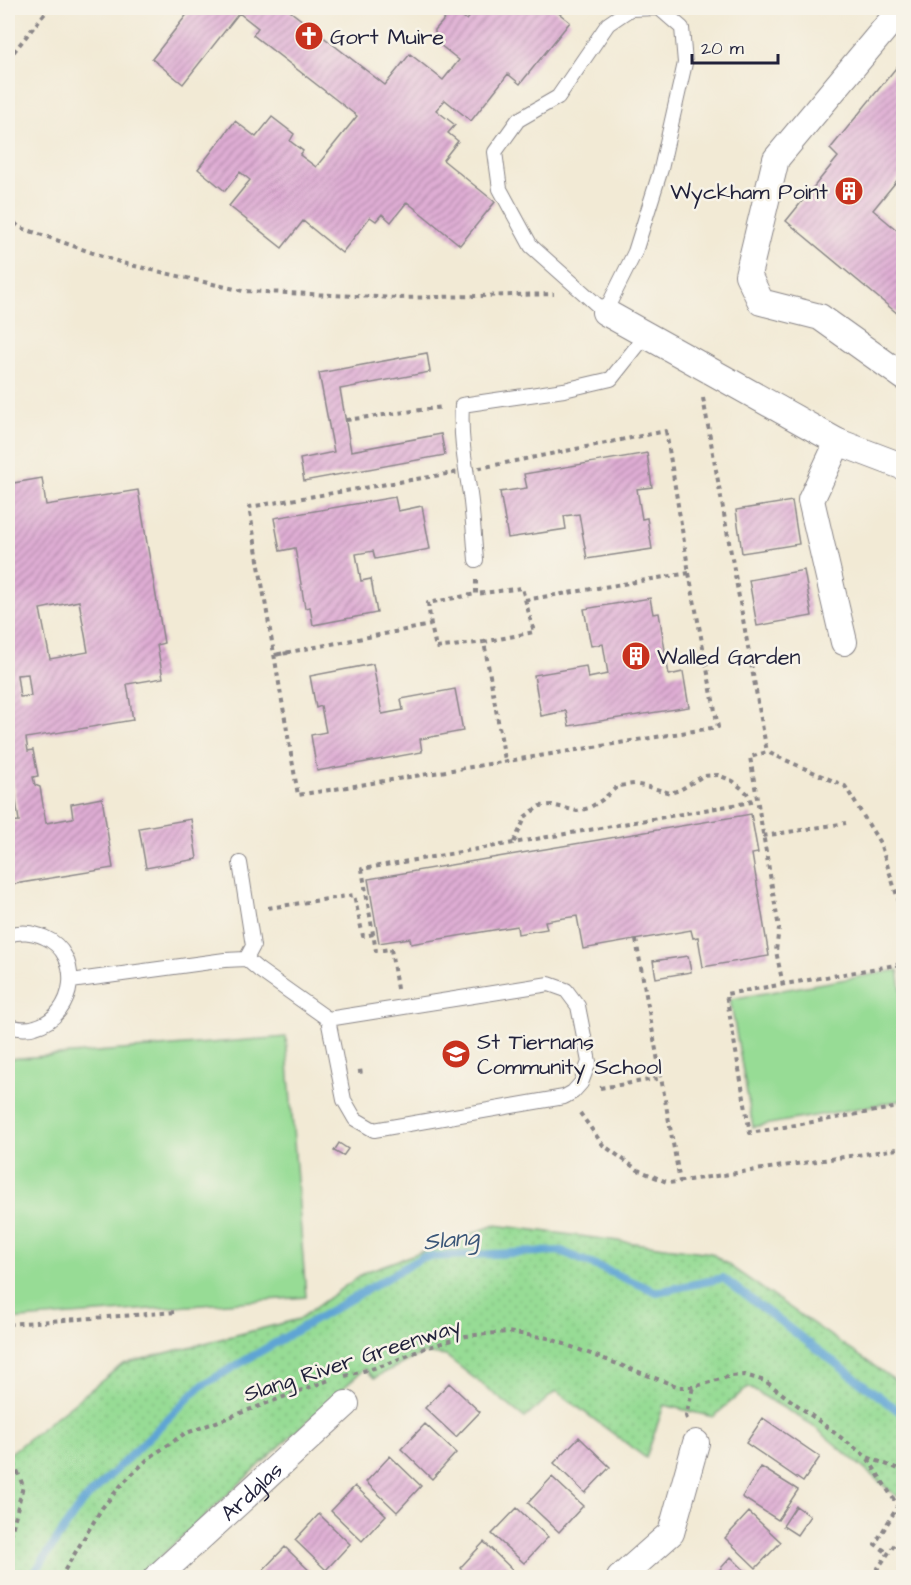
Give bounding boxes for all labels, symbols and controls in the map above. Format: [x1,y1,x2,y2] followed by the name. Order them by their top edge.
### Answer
[293,20,325,52] church icon: Gort Muire
[330,22,444,53] place label: Gort Muire
[692,27,778,65] scale bar
[701,36,744,61] text: 20 m
[833,175,865,207] building icon: Wyckham Point
[670,177,828,209] place label: Wyckham Point
[620,640,652,672] building icon: Walled Garden
[657,642,801,673] place label: Walled Garden
[477,1027,662,1084] place label: St Tiernans Community School
[440,1038,472,1070] school or university icon: St Tiernans Community School
[422,1220,482,1261] water label: Slang
[240,1311,465,1411] street label: Slang River Greenway
[214,1455,290,1529] street label: Ardglas

